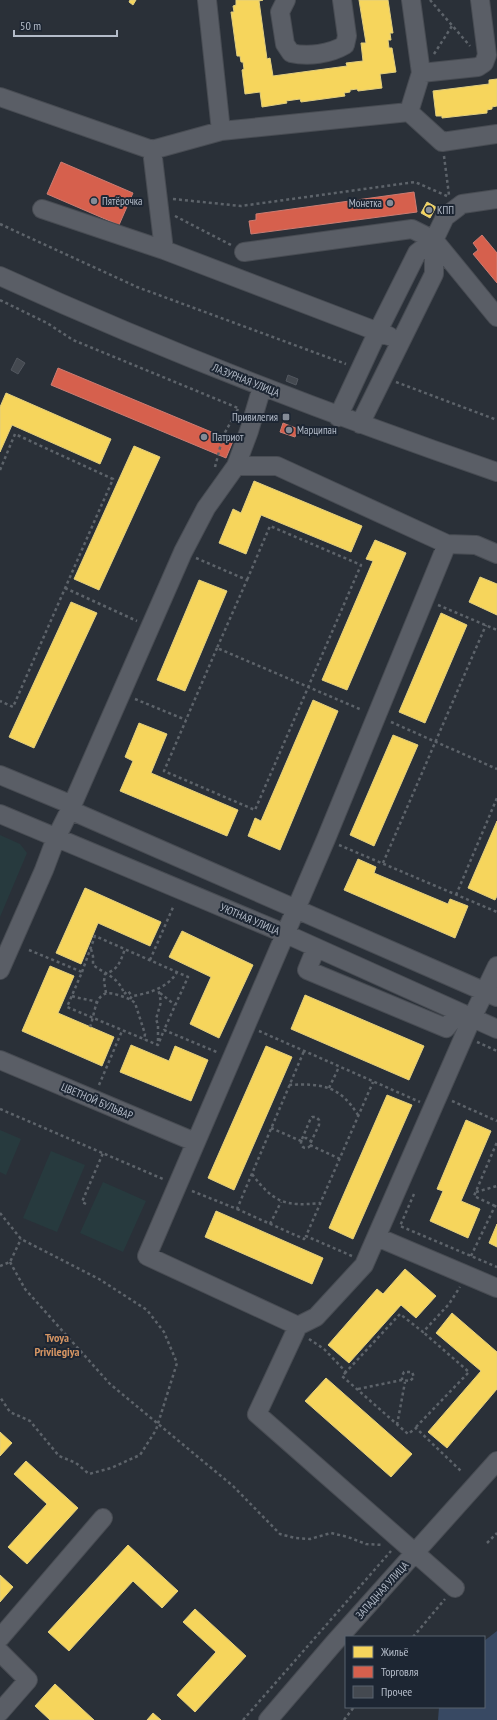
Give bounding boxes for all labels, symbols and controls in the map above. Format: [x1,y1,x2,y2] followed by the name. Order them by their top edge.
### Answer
[14,12,117,38] scale bar
[20,18,41,33] text: 50 m
[102,194,143,208] place label: Пятёрочка
[89,196,99,206] marker: Пятёрочка
[349,196,382,210] place label: Монетка
[385,198,395,208] marker: Монетка
[437,203,454,217] place label: КПП
[424,205,434,215] marker: КПП
[209,360,282,400] street label: ЛАЗУРНАЯ УЛИЦА
[232,410,278,424] place label: Привилегия
[281,412,291,422] marker: Привилегия
[297,423,337,437] place label: Марципан
[284,425,294,435] marker: Марципан
[212,430,244,444] place label: Патриот
[199,432,209,442] marker: Патриот
[218,900,283,938] street label: УЮТНАЯ УЛИЦА
[59,1080,135,1122] street label: ЦВЕТНОЙ БУЛЬВАР
[35,1330,80,1359] district label: Tvoya Privilegiya
[352,1558,412,1622] street label: ЗАПАДНАЯ УЛИЦА
[345,1636,485,1708] legend
[380,1644,408,1659] text: Жильё
[381,1664,419,1679] text: Торговля
[381,1684,412,1699] text: Прочее

